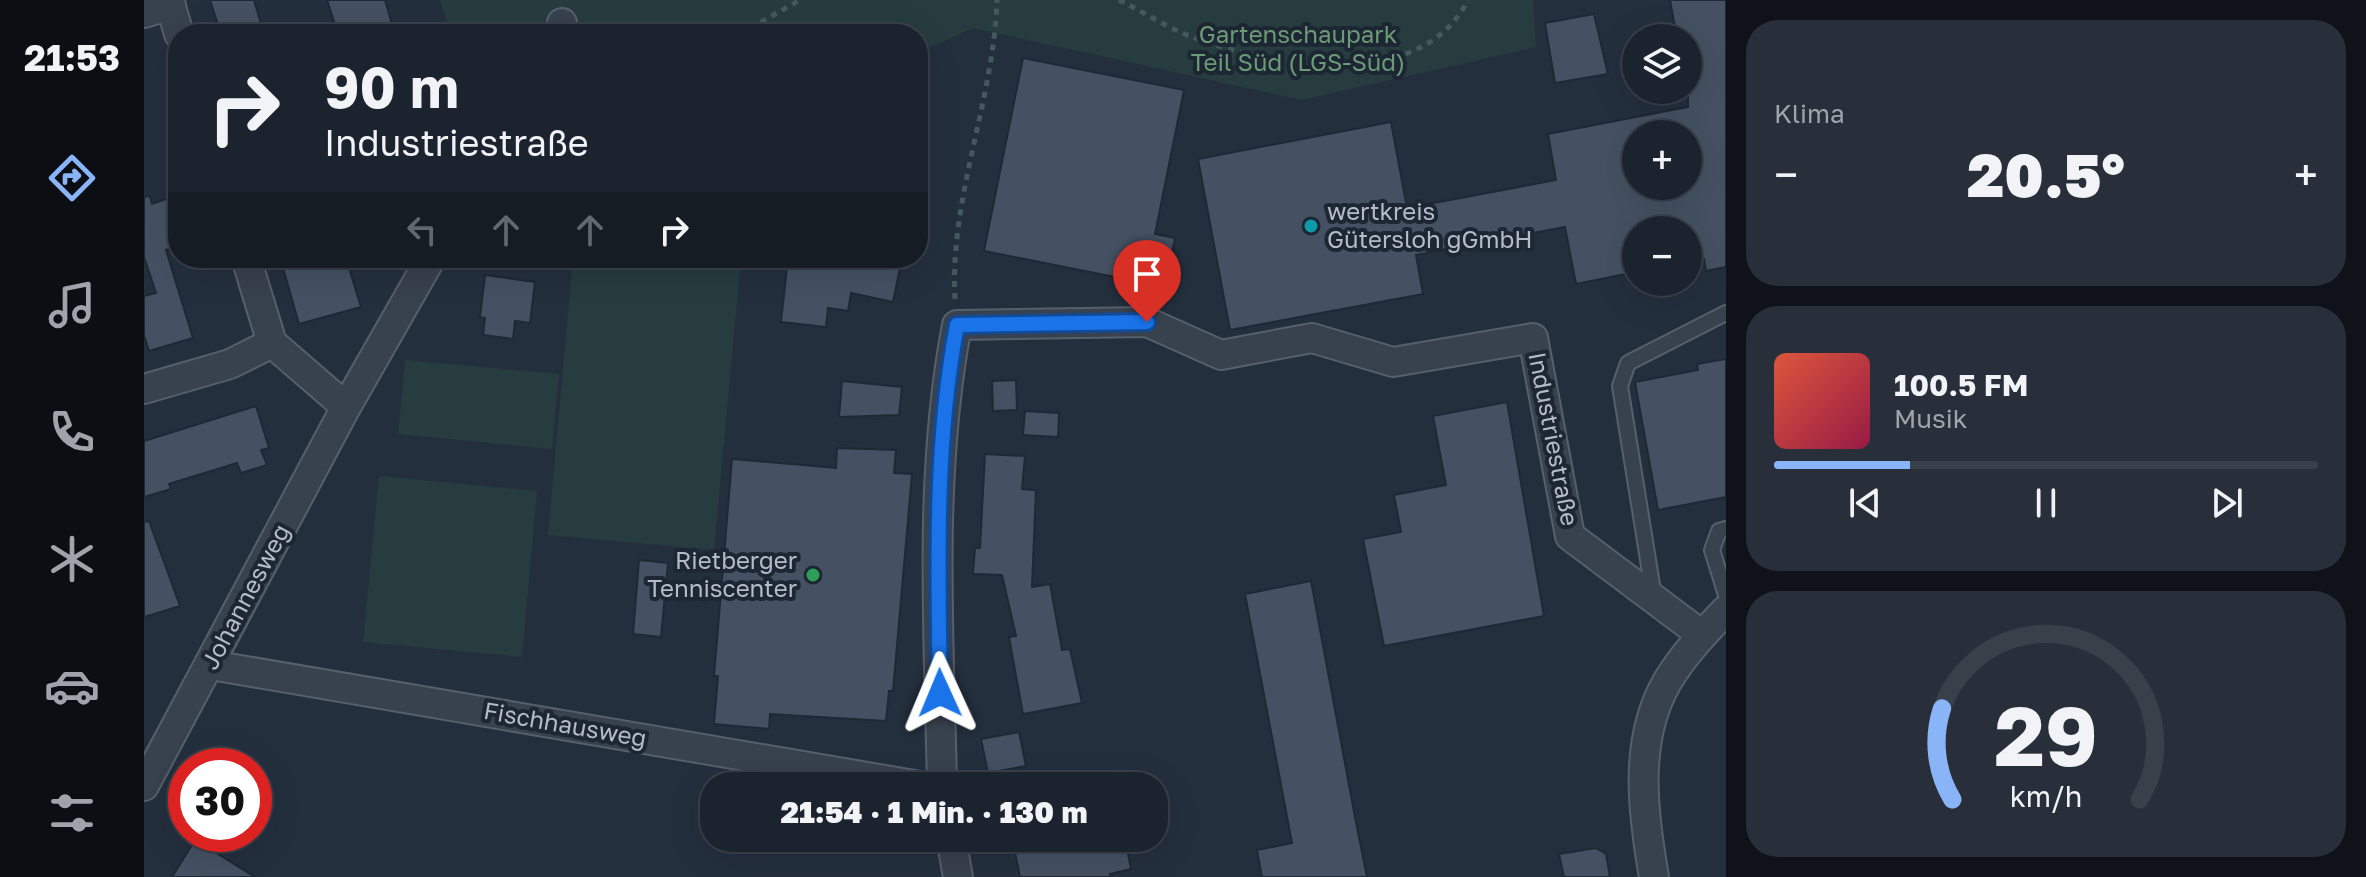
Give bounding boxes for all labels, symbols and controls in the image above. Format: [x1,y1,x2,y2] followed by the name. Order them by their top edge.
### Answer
[1191,19,1405,76] park label: Gartenschaupark Teil Süd (LGS-Süd)
[1622,24,1702,296] map controls
[1622,24,1702,104] button: layers
[24,36,120,79] text: 21:53
[324,53,459,120] text: 90 m
[192,56,296,160] icon: right
[1774,98,1845,129] text: Klima
[1622,120,1702,200] button: +
[324,121,589,164] text: Industriestraße
[1967,138,2125,210] text: 20.5°
[1774,148,1798,201] text: −
[2294,148,2318,201] text: +
[44,150,100,206] icon: directions
[1327,196,1533,253] place label: wertkreis Gütersloh gGmbH
[400,208,444,252] icon: left
[484,208,528,252] icon: ahead
[568,208,612,252] icon: ahead
[652,208,696,252] icon: right
[1622,216,1702,296] button: −
[1302,217,1320,235] marker: wertkreis Gütersloh gGmbH
[1113,240,1181,322] pin
[1125,252,1169,296] icon: arrive
[44,277,100,333] icon: music
[1523,349,1586,528] street label: Industriestraße
[1894,367,2028,403] text: 100.5 FM
[1894,403,1968,434] text: Musik
[44,404,100,460] icon: phone
[1843,481,1887,525] icon: previous
[2024,481,2068,525] icon: pause
[2205,481,2249,525] icon: next
[194,519,295,674] street label: Johannesweg
[44,531,100,587] icon: climate
[647,545,797,602] place label: Rietberger Tenniscenter
[804,566,822,584] marker: Rietberger Tenniscenter
[898,651,982,735] position arrow
[44,658,100,714] icon: car
[1994,684,2098,784] text: 29
[482,695,649,752] street label: Fischhausweg
[168,748,272,852] speed limit sign: 30
[2010,779,2082,813] text: km/h
[44,785,100,841] icon: filters
[780,794,1088,830] text: 21:54 · 1 Min. · 130 m

